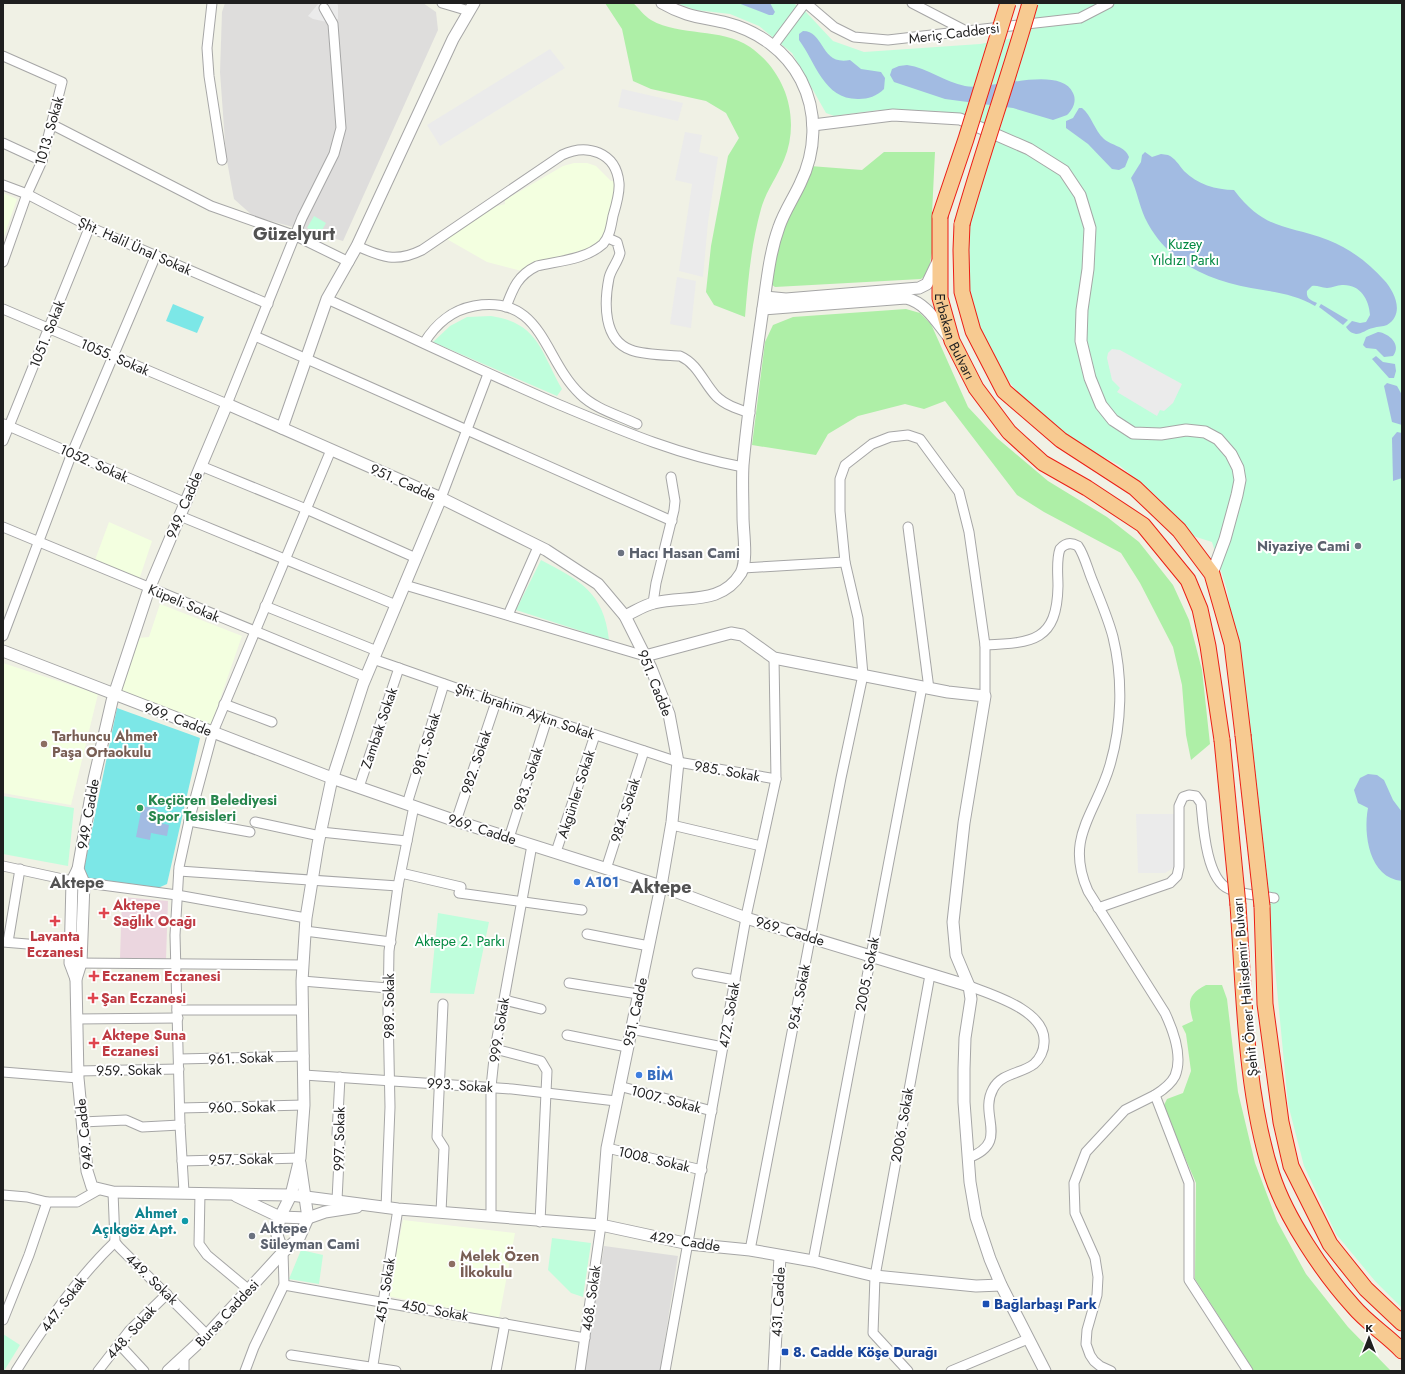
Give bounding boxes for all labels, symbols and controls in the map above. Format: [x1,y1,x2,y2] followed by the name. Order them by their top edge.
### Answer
[907,18,1001,48] street label: Meriç Caddersi
[30,93,69,168] street label: 1013. Sokak
[75,212,196,280] street label: Şht. Halil Ünal Sokak
[253,221,335,247] district label: Güzelyurt
[1151,234,1219,270] park label: Kuzey Yıldızı Parkı
[930,293,980,383] street label: Erbakan Bulvarı
[24,296,70,371] street label: 1051. Sokak
[77,333,153,381] street label: 1055. Sokak
[56,439,132,487] street label: 1052. Sokak
[367,459,439,505] street label: 951. Cadde
[161,468,207,542] street label: 949. Cadde
[1257,536,1350,556] place label: Niyaziye Cami
[1353,541,1363,551] marker: Niyaziye Cami
[629,543,740,563] place label: Hacı Hasan Cami
[616,548,626,558] marker: Hacı Hasan Cami
[145,579,224,627] street label: Küpeli Sokak
[633,647,677,719] street label: 951. Cadde
[453,678,598,745] street label: Şht. İbrahim Aykın Sokak
[356,684,403,771] street label: Zambak Sokak
[141,697,215,741] street label: 969. Cadde
[407,709,445,778] street label: 981. Sokak
[52,726,158,762] place label: Tarhuncu Ahmet Paşa Ortaokulu
[456,727,497,797] street label: 982. Sokak
[39,739,49,749] marker: Tarhuncu Ahmet Paşa Ortaokulu
[508,744,548,813] street label: 983. Sokak
[552,747,600,841] street label: Akgünler Sokak
[693,755,762,787] street label: 985. Sokak
[605,774,645,845] street label: 984. Sokak
[72,777,104,851] street label: 949. Cadde
[148,790,277,826] place label: Keçiören Belediyesi Spor Tesisleri
[135,803,145,813] marker: Keçiören Belediyesi Spor Tesisleri
[445,809,519,849] street label: 969. Cadde
[49,871,104,894] district label: Aktepe
[584,872,619,892] place label: A101
[629,874,692,900] district label: Aktepe
[572,877,582,887] marker: A101
[112,895,196,931] place label: Aktepe Sağlık Ocağı
[1227,897,1263,1077] street label: Şehit Ömer Halisdemir Bulvarı
[98,907,110,919] marker: Aktepe Sağlık Ocağı
[753,911,827,951] street label: 969. Cadde
[50,916,60,926] marker: Lavanta Eczanesi
[27,926,83,962] place label: Lavanta Eczanesi
[415,931,505,951] park label: Aktepe 2. Parkı
[850,934,884,1013] street label: 2005. Sokak
[783,961,815,1032] street label: 954. Sokak
[102,966,221,986] place label: Eczanem Eczanesi
[89,971,99,981] marker: Eczanem Eczanesi
[379,972,399,1039] street label: 989. Sokak
[618,976,652,1048] street label: 951. Cadde
[713,980,745,1049] street label: 472. Sokak
[101,988,186,1008] place label: Şan Eczanesi
[88,993,98,1003] marker: Şan Eczanesi
[484,995,514,1064] street label: 999. Sokak
[101,1025,186,1061] place label: Aktepe Suna Eczanesi
[89,1038,99,1048] marker: Aktepe Suna Eczanesi
[208,1047,275,1069] street label: 961. Sokak
[96,1059,163,1081] street label: 959. Sokak
[647,1065,673,1085] place label: BİM
[634,1070,644,1080] marker: BİM
[426,1073,495,1097] street label: 993. Sokak
[629,1080,704,1118] street label: 1007. Sokak
[886,1085,919,1164] street label: 2006. Sokak
[208,1096,277,1118] street label: 960. Sokak
[70,1098,98,1170] street label: 949. Cadde
[328,1106,350,1171] street label: 997. Sokak
[616,1141,693,1177] street label: 1008. Sokak
[208,1148,274,1170] street label: 957. Sokak
[91,1203,178,1239] place label: Ahmet Açıkgöz Apt.
[180,1216,190,1226] marker: Ahmet Açıkgöz Apt.
[259,1218,360,1254] place label: Aktepe Süleyman Cami
[648,1226,722,1256] street label: 429. Cadde
[247,1231,257,1241] marker: Aktepe Süleyman Cami
[460,1246,539,1282] place label: Melek Özen İlkokulu
[121,1249,183,1310] street label: 449. Sokak
[370,1255,400,1324] street label: 451. Sokak
[447,1259,457,1269] marker: Melek Özen İlkokulu
[576,1263,606,1332] street label: 468. Sokak
[766,1267,790,1337] street label: 431. Cadde
[35,1271,91,1336] street label: 447. Sokak
[191,1275,263,1351] street label: Bursa Caddesi
[400,1294,471,1326] street label: 450. Sokak
[994,1294,1097,1314] place label: Bağlarbaşı Park
[981,1299,991,1309] marker: Bağlarbaşı Park
[101,1300,161,1363] street label: 448. Sokak
[1349,1318,1389,1358] north arrow
[1365,1320,1373,1336] text: K
[793,1342,937,1362] place label: 8. Cadde Köşe Durağı
[780,1347,790,1357] marker: 8. Cadde Köşe Durağı

